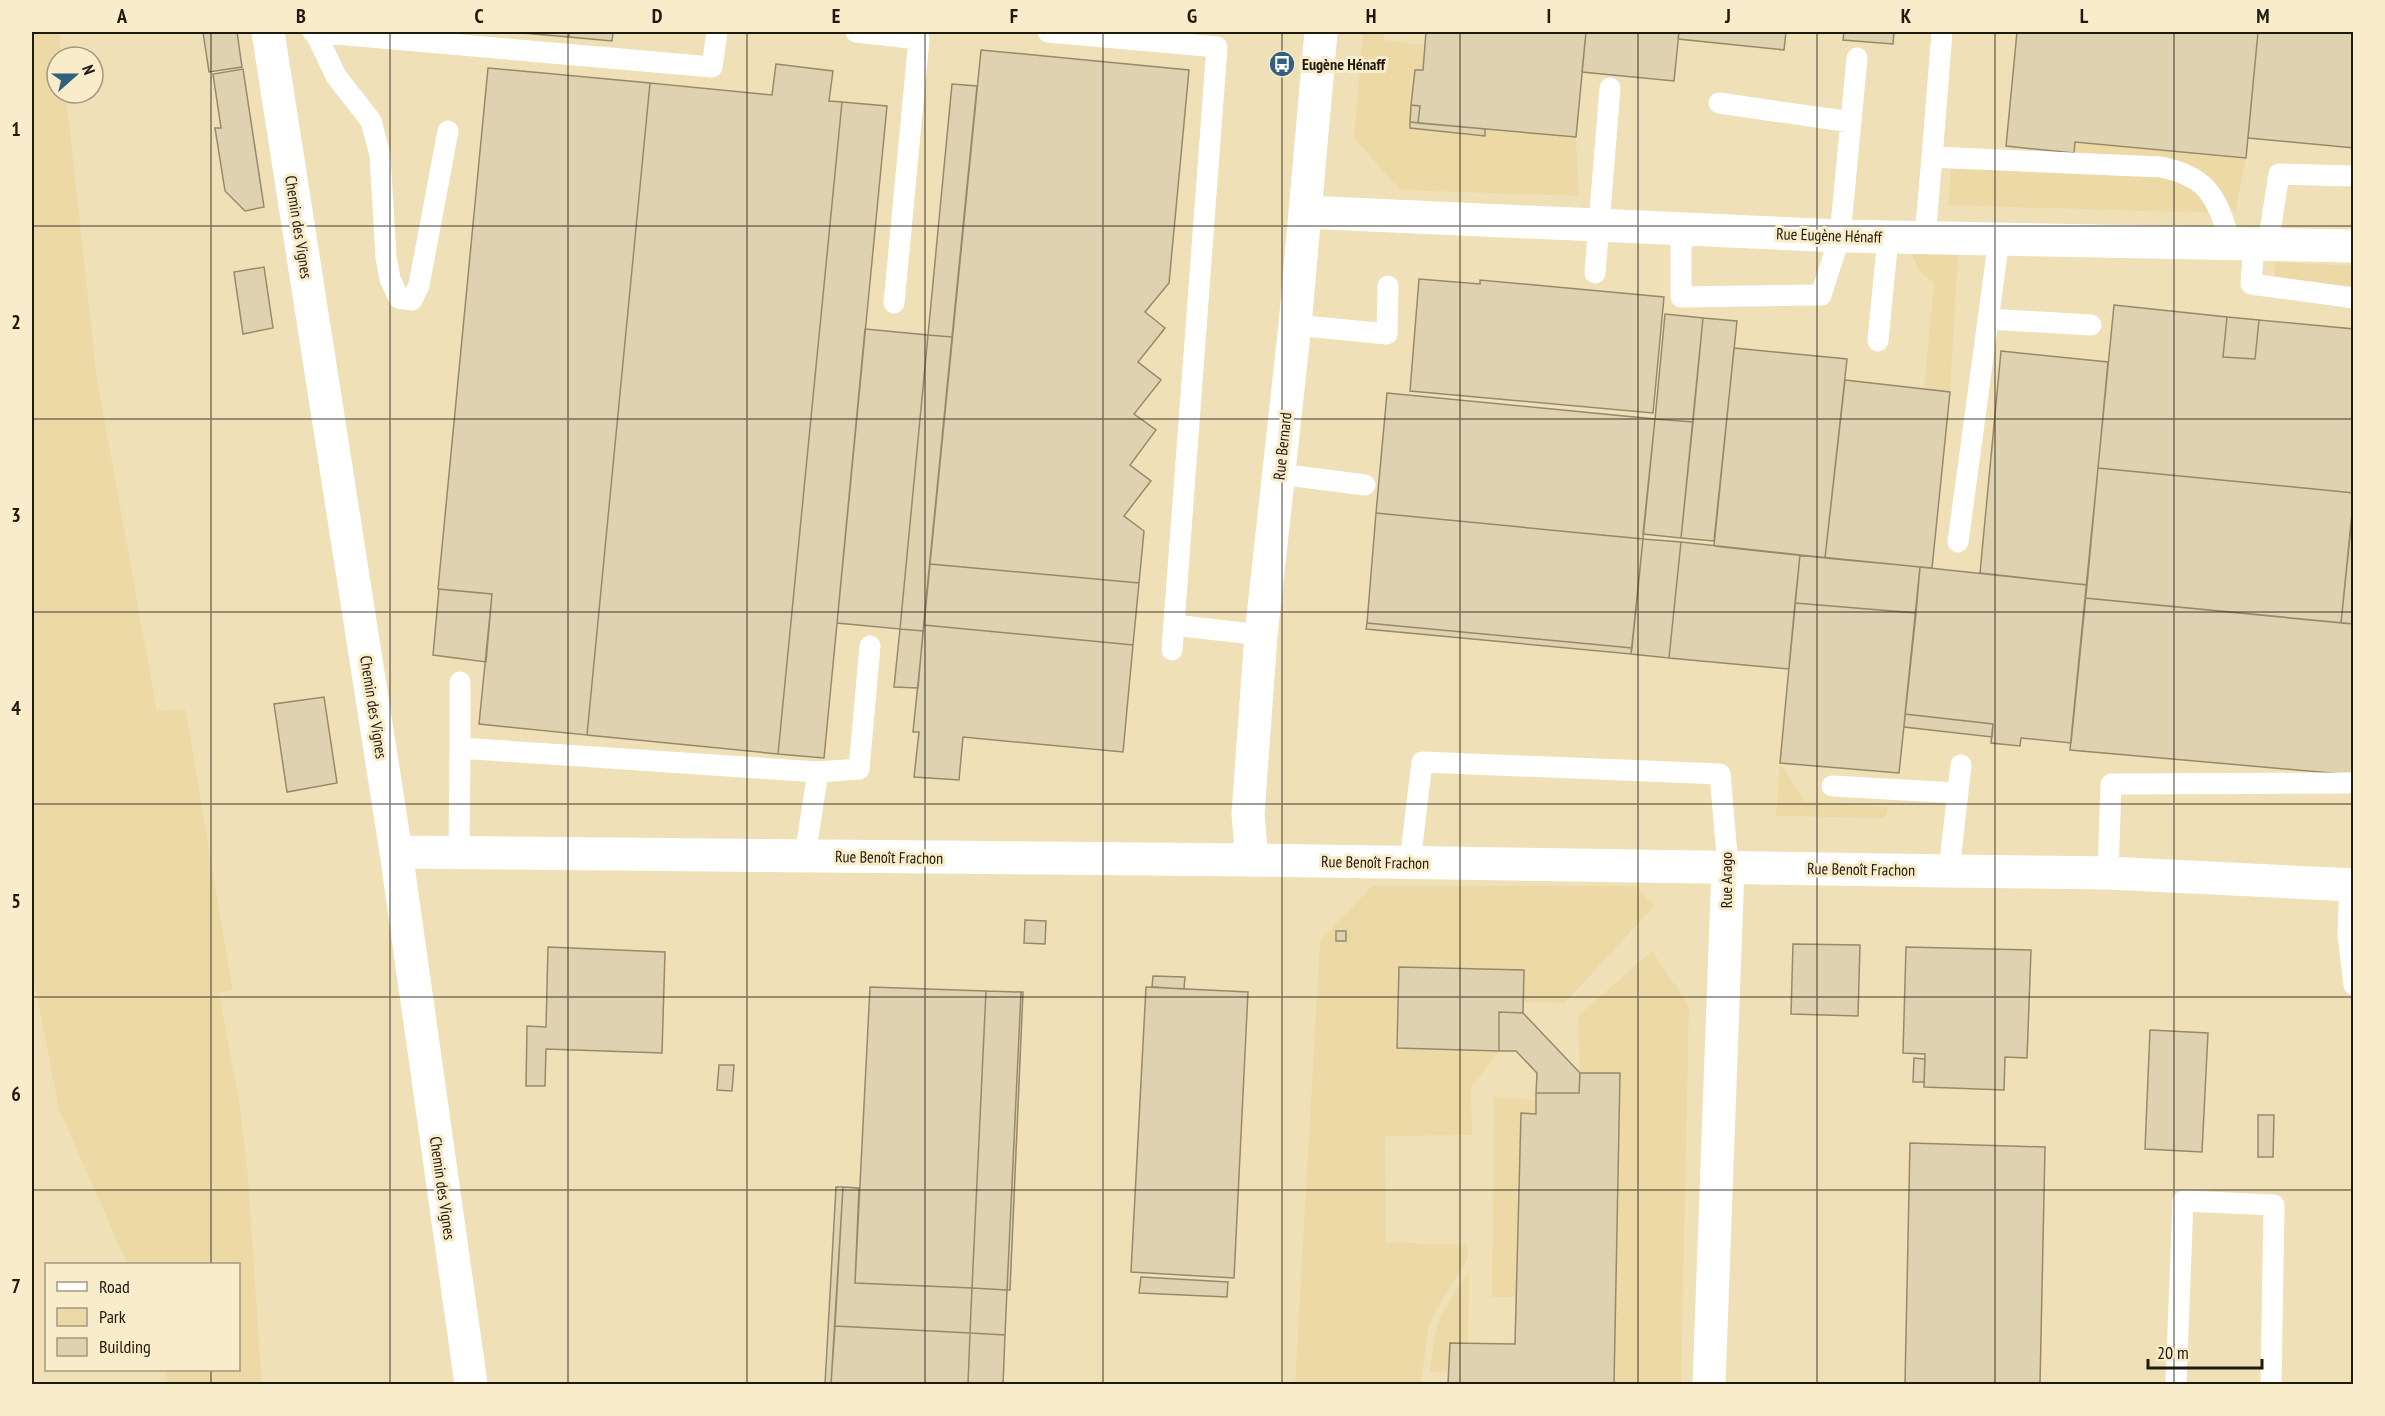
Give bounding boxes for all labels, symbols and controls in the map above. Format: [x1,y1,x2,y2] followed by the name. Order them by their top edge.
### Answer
[116,3,128,29] text: A
[296,3,306,29] text: B
[474,3,484,29] text: C
[652,3,663,29] text: D
[832,3,840,29] text: E
[1010,3,1018,29] text: F
[1187,3,1197,29] text: G
[1366,3,1376,29] text: H
[1547,3,1551,29] text: I
[1724,3,1731,29] text: J
[1901,3,1912,29] text: K
[2080,3,2089,29] text: L
[2256,3,2270,29] text: M
[45,45,105,105] north arrow
[1267,49,1297,79] bus stop icon: Eugène Hénaff
[1302,54,1386,74] place label: Eugène Hénaff
[78,62,100,77] text: N
[11,116,21,142] text: 1
[281,174,317,280] street label: Chemin des Vignes
[1776,223,1883,247] street label: Rue Eugène Hénaff
[11,309,21,335] text: 2
[1269,411,1296,481] street label: Rue Bernard
[11,502,21,528] text: 3
[356,654,392,760] street label: Chemin des Vignes
[11,695,21,721] text: 4
[835,846,943,868] street label: Rue Benoît Frachon
[1321,851,1429,873] street label: Rue Benoît Frachon
[1716,852,1736,908] street label: Rue Arago
[1807,858,1915,880] street label: Rue Benoît Frachon
[11,888,21,914] text: 5
[11,1081,21,1107] text: 6
[426,1135,460,1241] street label: Chemin des Vignes
[45,1263,240,1371] legend
[11,1273,21,1299] text: 7
[99,1275,130,1298] text: Road
[99,1305,126,1328] text: Park
[2148,1332,2262,1370] scale bar
[99,1335,151,1358] text: Building
[2157,1341,2189,1364] text: 20 m

